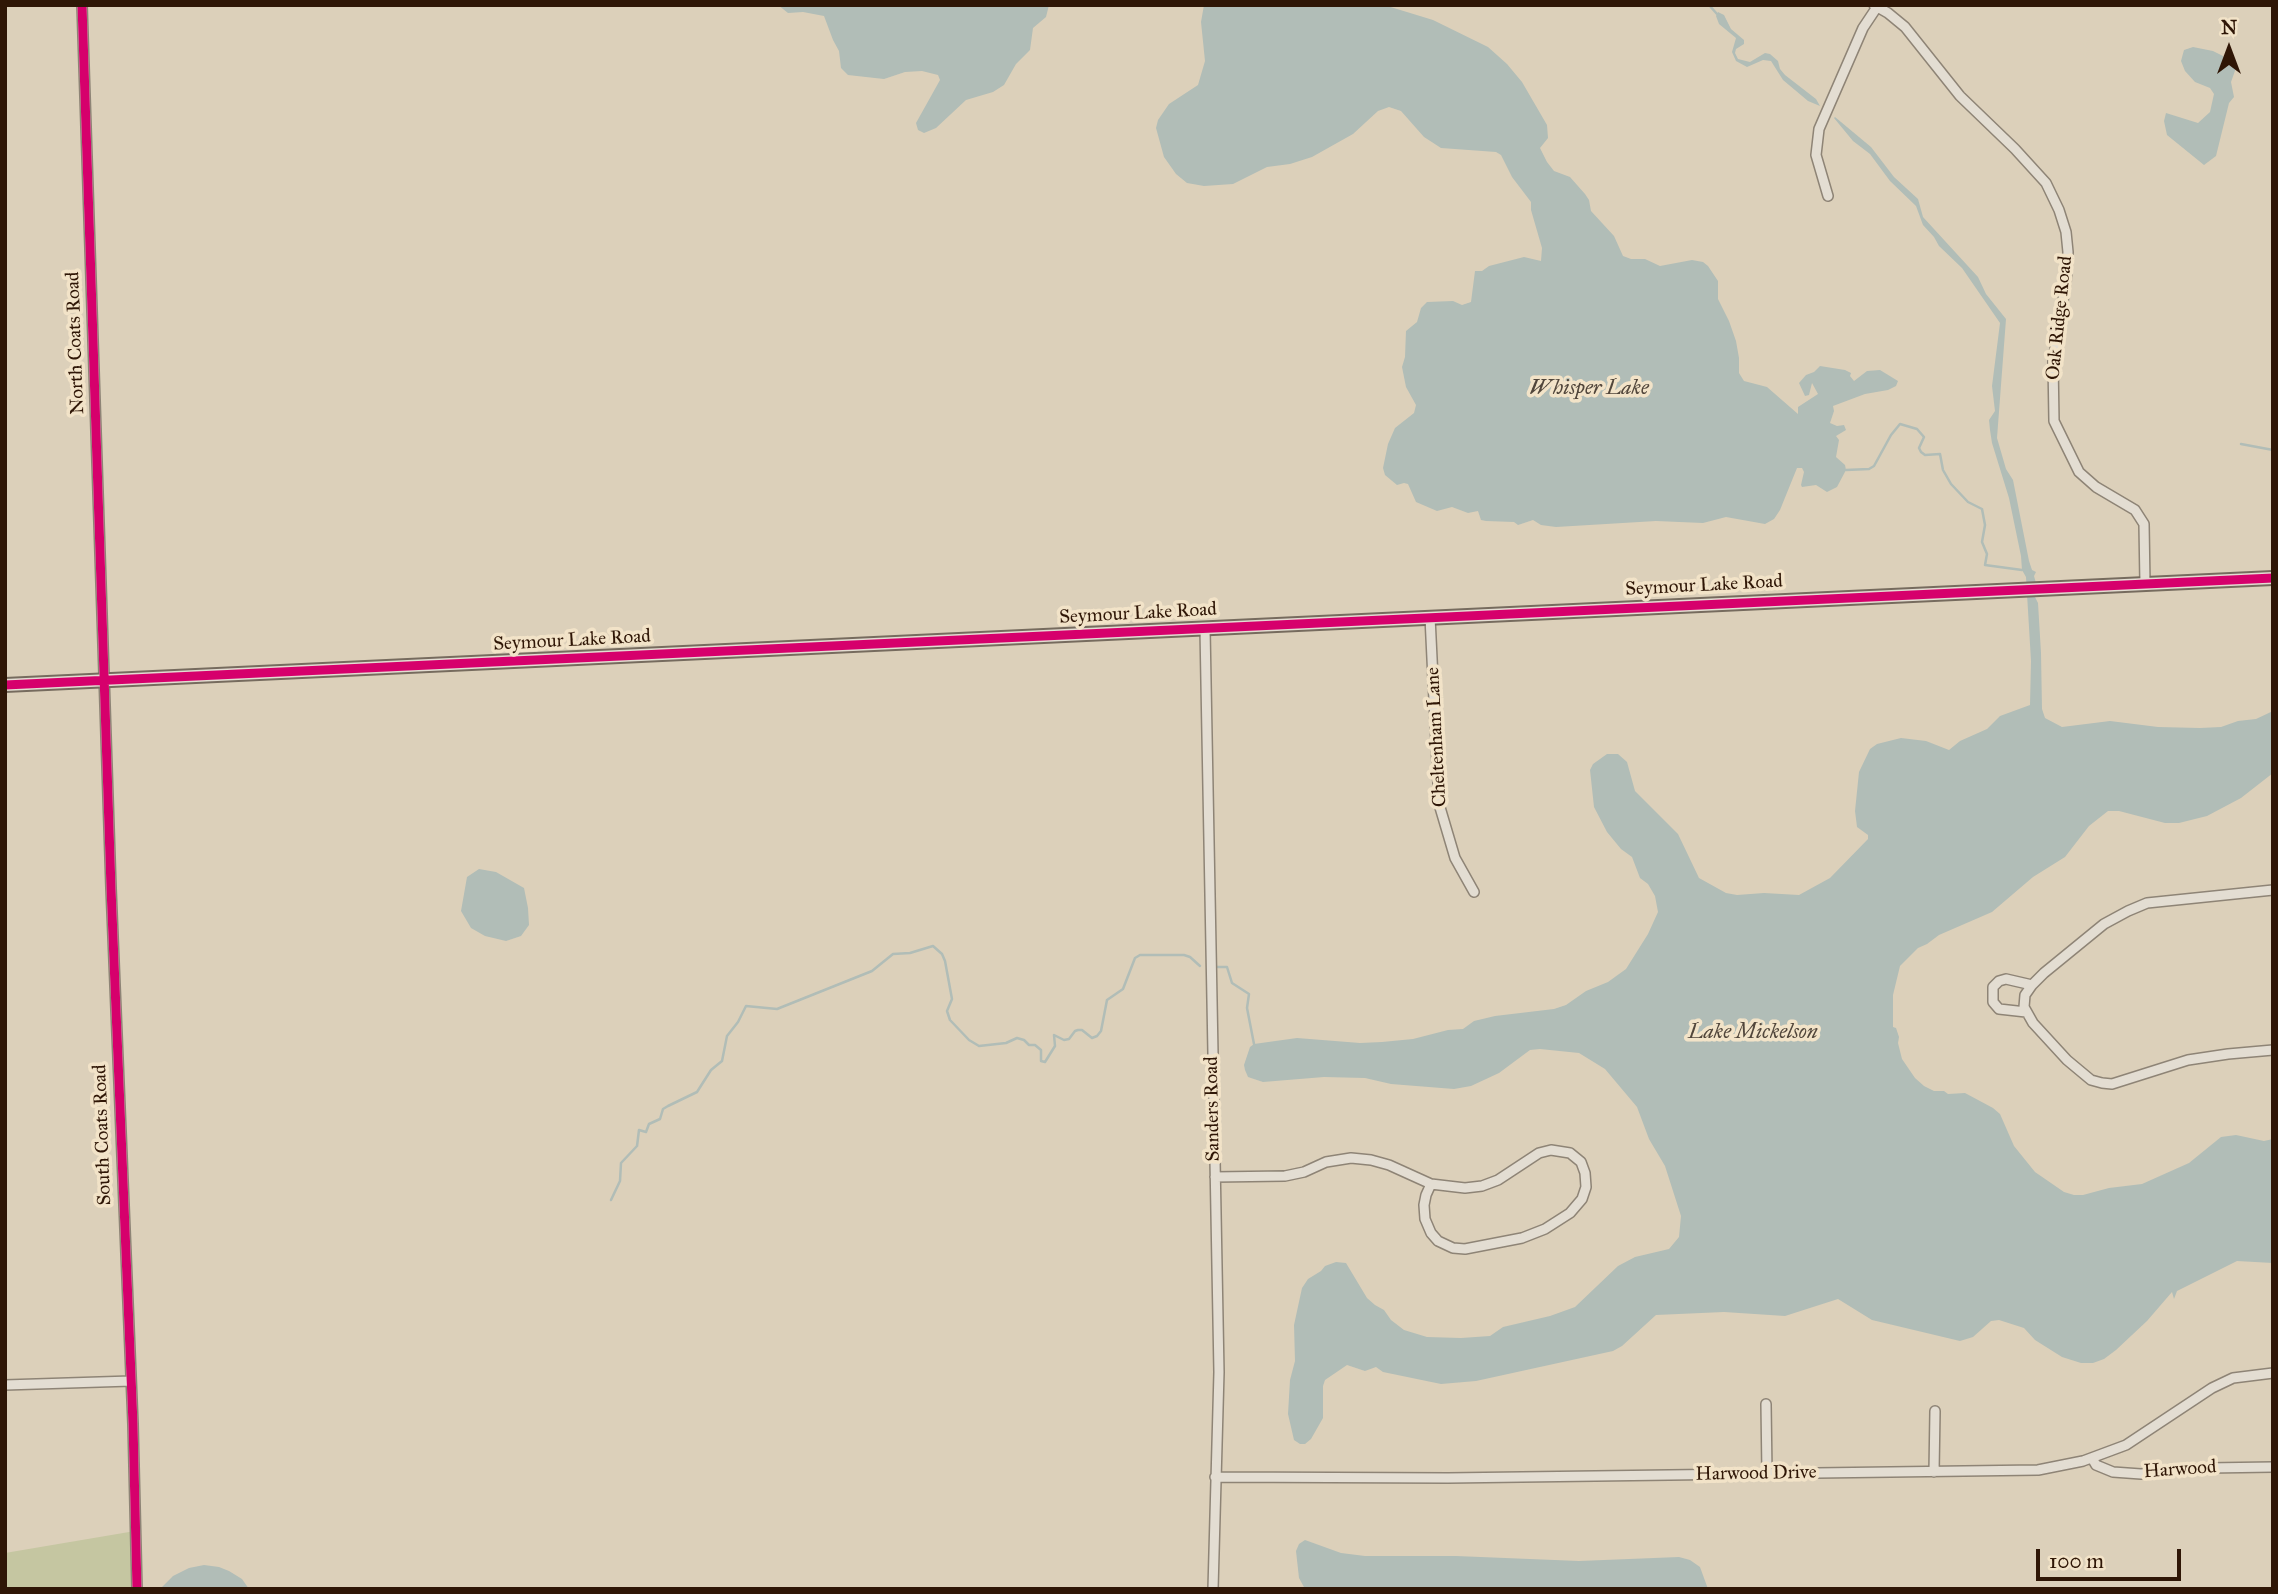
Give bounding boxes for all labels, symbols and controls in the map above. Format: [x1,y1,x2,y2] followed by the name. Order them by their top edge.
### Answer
[2194,14,2264,84] north arrow
[2221,16,2237,39] text: N
[2042,255,2078,381] street label: Oak Ridge Road
[62,271,90,415] street label: North Coats Road
[1529,376,1649,402] water label: Whisper Lake
[1625,570,1783,602] street label: Seymour Lake Road
[1059,598,1217,630] street label: Seymour Lake Road
[493,625,651,657] street label: Seymour Lake Road
[1422,666,1452,808] street label: Cheltenham Lane
[1688,1020,1818,1046] water label: Lake Mickelson
[1201,1056,1225,1162] street label: Sanders Road
[89,1064,117,1206] street label: South Coats Road
[2143,1456,2217,1484] street label: Harwood
[1695,1462,1817,1486] street label: Harwood Drive
[2040,1534,2185,1578] scale bar
[2049,1548,2104,1574] text: 100 m

